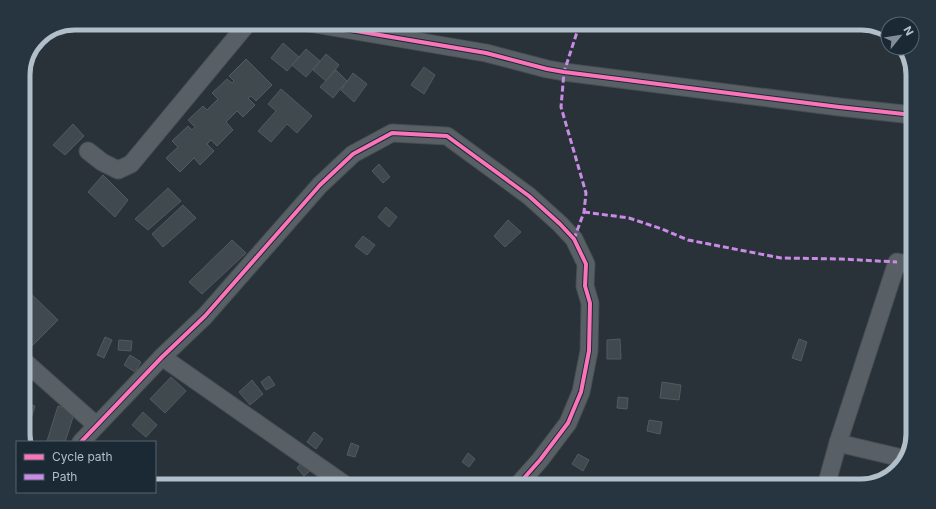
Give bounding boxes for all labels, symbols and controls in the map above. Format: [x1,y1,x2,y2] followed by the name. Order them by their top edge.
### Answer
[880,16,920,56] north arrow
[901,24,917,38] text: N
[16,441,156,493] legend
[52,449,113,464] text: Cycle path
[52,469,77,484] text: Path

